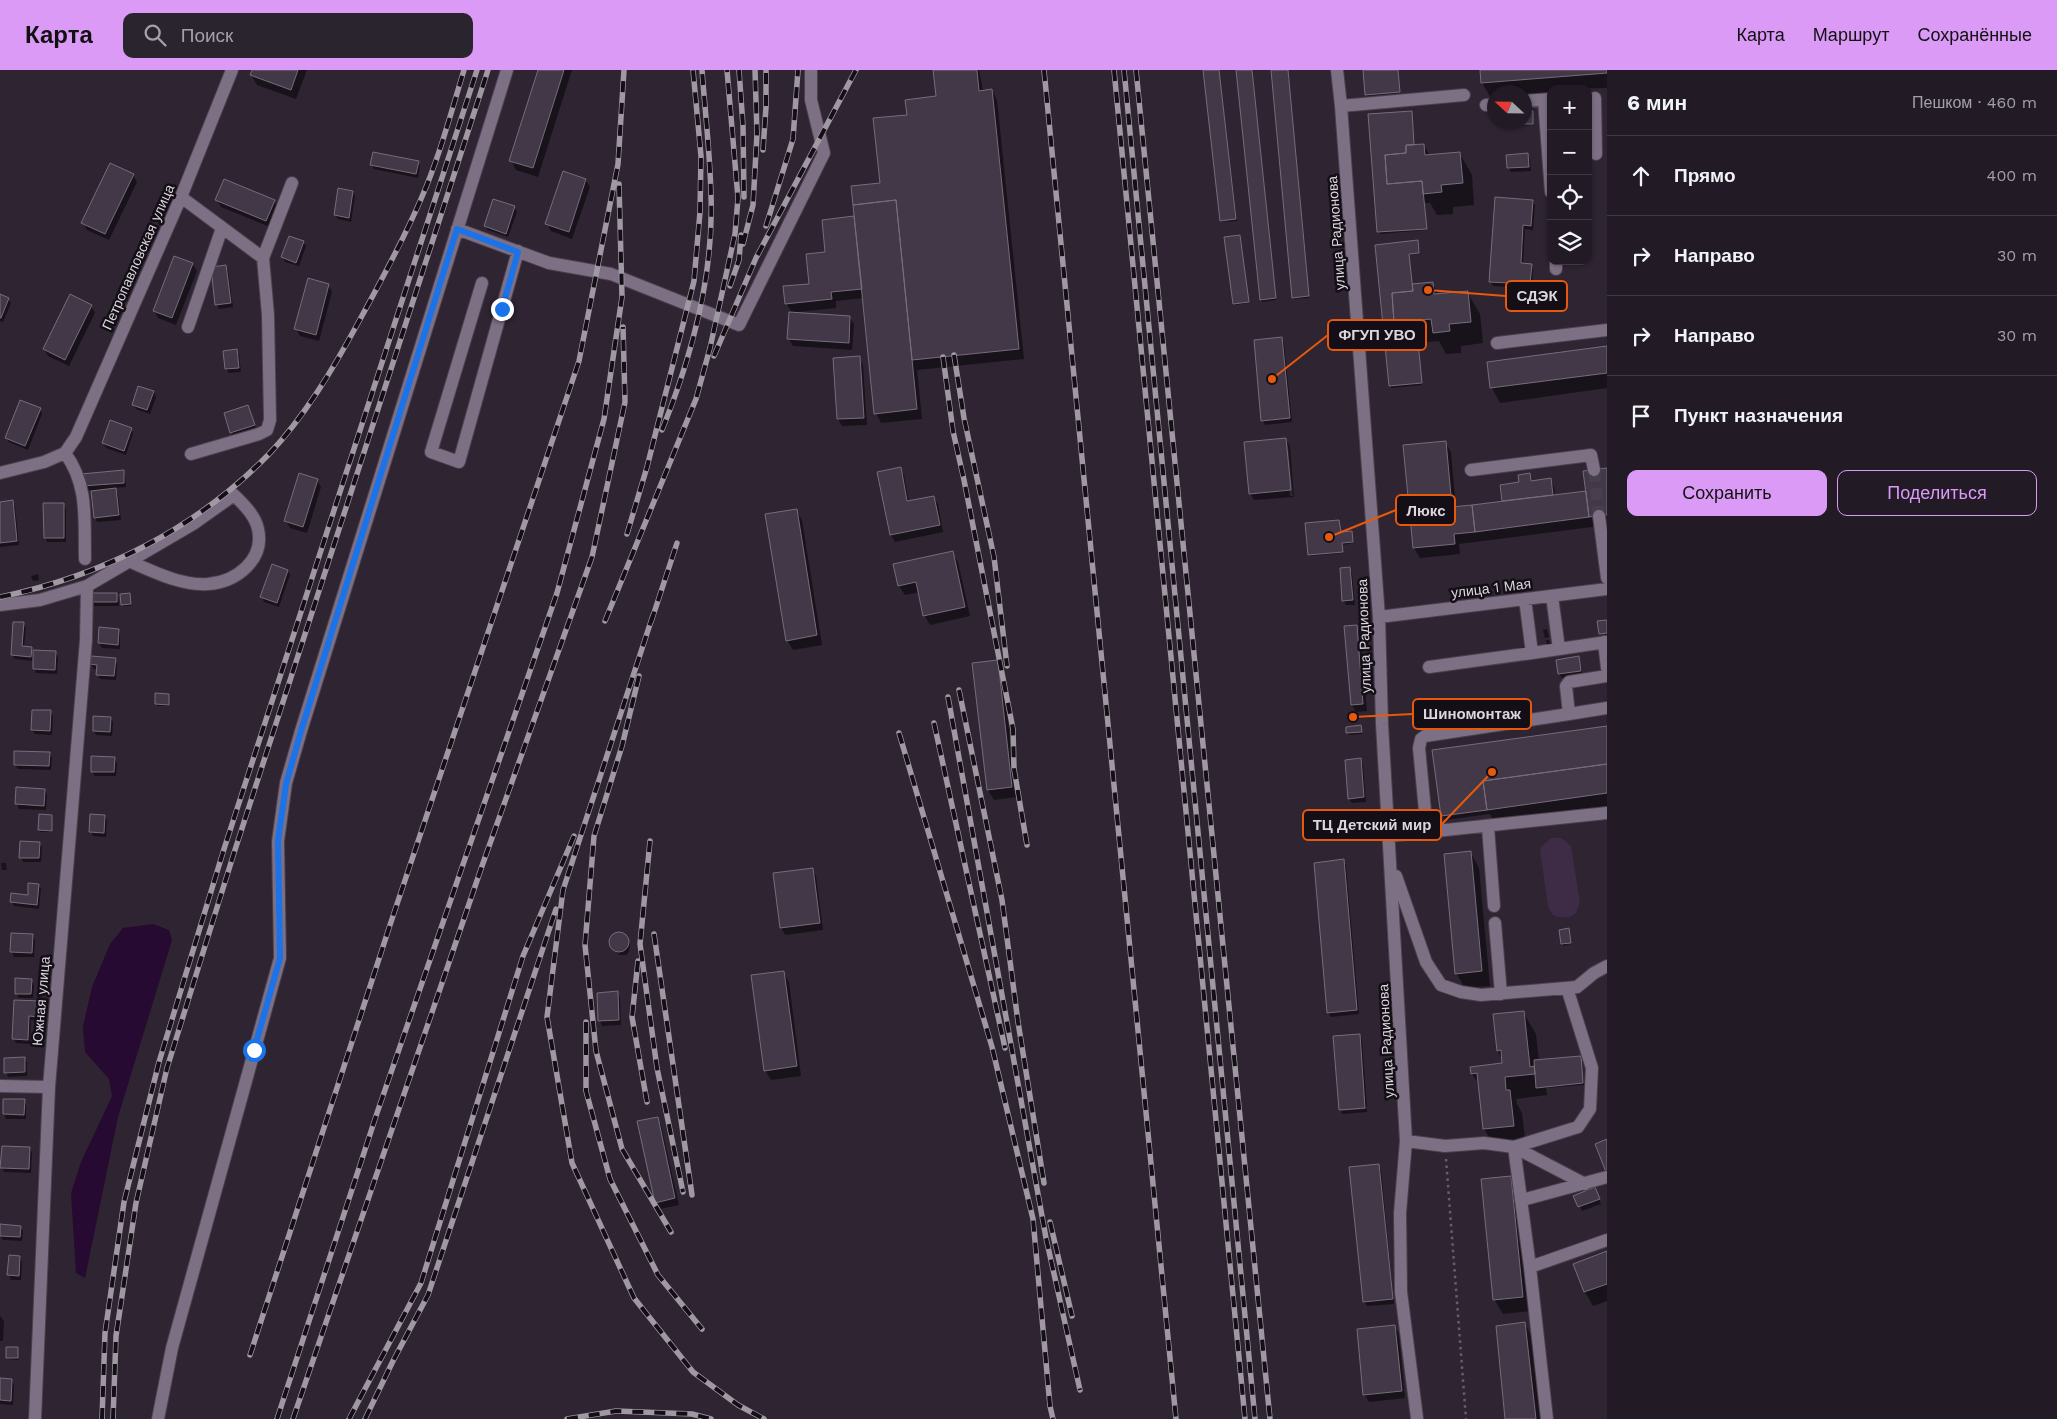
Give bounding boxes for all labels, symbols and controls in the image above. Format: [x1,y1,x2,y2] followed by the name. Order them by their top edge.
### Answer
[123,13,473,58] search box
[25,21,93,49] text: Карта
[141,21,169,49] icon: search
[181,24,233,47] text: Поиск
[1737,24,1785,45] text: Карта
[1813,24,1889,45] text: Маршрут
[1917,24,2032,45] text: Сохранённые
[1487,85,1532,130] north arrow
[1547,85,1592,265] map controls
[1547,85,1592,130] button: +
[1627,90,1687,115] text: 6 мин
[1912,93,2037,112] text: Пешком · 460 m
[1547,130,1592,175] button: −
[1627,162,1655,190] icon: ahead
[1674,164,1736,187] text: Прямо
[1987,166,2037,185] text: 400 m
[1324,175,1348,291] street label: улица Радионова
[1547,175,1592,220] button: locate
[99,182,177,332] street label: Петропавловская улица
[1547,220,1592,265] button: layers
[1627,242,1655,270] icon: right
[1674,244,1755,267] text: Направо
[1997,246,2037,265] text: 30 m
[1506,281,1567,311] callout: СДЭК
[1516,287,1558,305] text: СДЭК
[491,298,514,321] route end
[1328,320,1426,350] callout: ФГУП УВО
[1627,322,1655,350] icon: right
[1674,324,1755,347] text: Направо
[1338,326,1416,344] text: ФГУП УВО
[1997,326,2037,345] text: 30 m
[1627,402,1655,430] icon: arrive
[1674,404,1843,427] text: Пункт назначения
[1627,470,1827,516] button: Сохранить
[1837,470,2037,516] button: Поделиться
[1396,495,1455,525] callout: Люкс
[1407,502,1446,520] text: Люкс
[1450,575,1532,601] street label: улица 1 Мая
[1354,578,1374,693] street label: улица Радионова
[1413,699,1531,729] callout: Шиномонтаж
[1423,705,1521,723] text: Шиномонтаж
[1303,810,1441,840] callout: ТЦ Детский мир
[1313,816,1431,834] text: ТЦ Детский мир
[29,955,53,1046] street label: Южная улица
[1375,983,1397,1098] street label: улица Радионова
[243,1039,266,1062] route start

